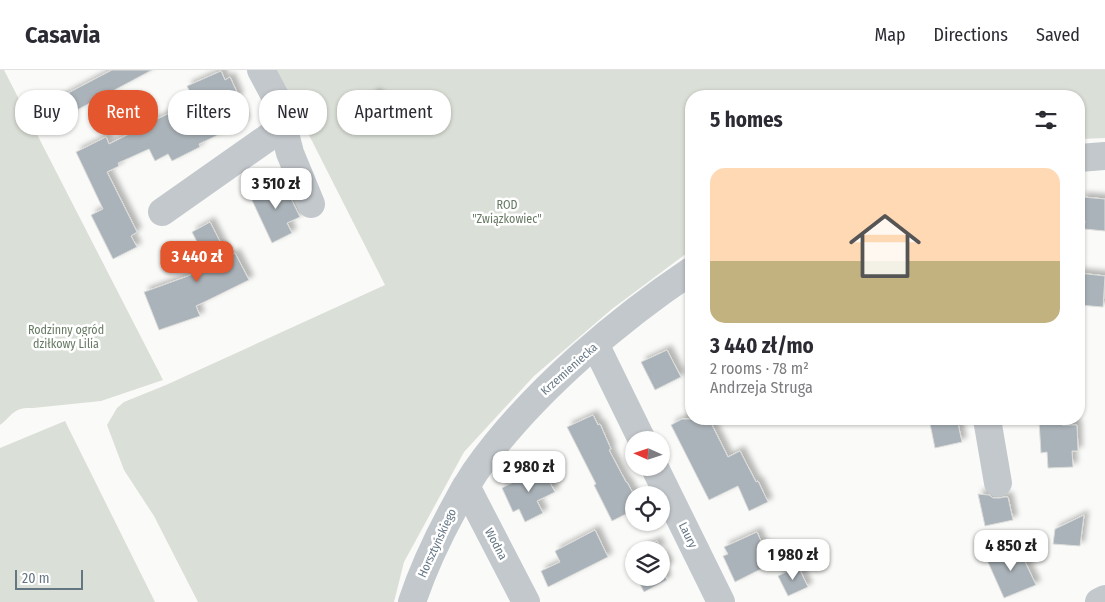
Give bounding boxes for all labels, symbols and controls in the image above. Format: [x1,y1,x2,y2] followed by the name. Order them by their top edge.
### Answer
[25,21,101,49] text: Casavia
[874,24,906,46] text: Map
[934,24,1008,46] text: Directions
[1036,24,1080,46] text: Saved
[15,90,78,135] chip: Buy
[88,90,158,135] chip: Rent
[168,90,249,135] chip: Filters
[259,90,327,135] chip: New
[337,90,451,135] chip: Apartment
[1032,106,1060,134] icon: filters
[710,107,783,133] text: 5 homes
[224,168,328,210] pin: 3 510 zł
[252,174,300,193] text: 3 510 zł
[472,198,542,226] park label: ROD "Związkowiec"
[840,201,930,291] icon: home
[145,240,249,283] pin: 3 440 zł
[171,247,223,266] text: 3 440 zł
[28,323,104,351] park label: Rodzinny ogród dziłkowy Lilia
[710,333,814,359] text: 3 440 zł/mo
[538,340,600,398] street label: Krzemieniecka
[710,359,809,378] text: 2 rooms · 78 m²
[710,378,813,397] text: Andrzeja Struga
[625,431,670,476] north arrow
[625,431,670,586] map controls
[477,450,581,493] pin: 2 980 zł
[503,457,555,476] text: 2 980 zł
[625,486,670,531] button: locate
[415,506,459,580] street label: Horsztyńskiego
[676,520,700,551] street label: Laury
[482,526,510,562] street label: Wodna
[959,530,1063,572] pin: 4 850 zł
[985,536,1037,555] text: 4 850 zł
[741,538,845,581] pin: 1 980 zł
[625,541,670,586] button: layers
[768,545,818,564] text: 1 980 zł
[15,567,82,590] scale bar
[22,570,50,587] text: 20 m

